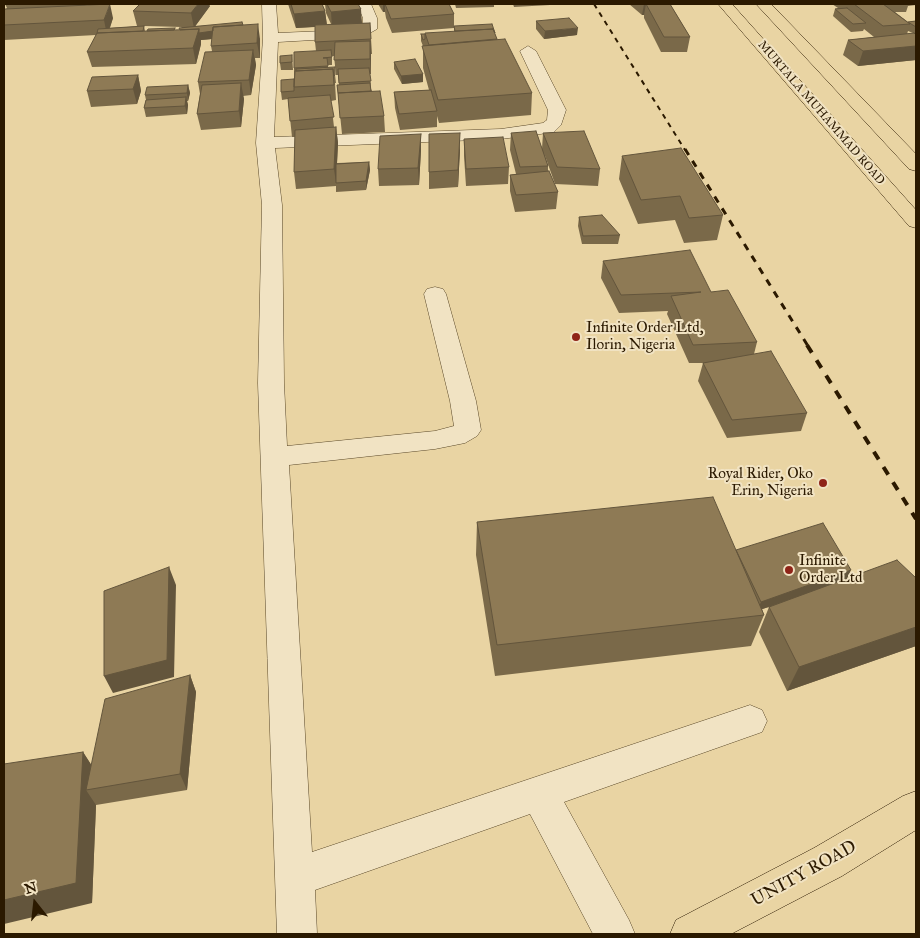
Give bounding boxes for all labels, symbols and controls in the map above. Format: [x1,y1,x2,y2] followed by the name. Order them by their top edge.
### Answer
[755,38,887,188] street label: MURTALA MUHAMMAD ROAD
[586,319,704,354] place label: Infinite Order Ltd, Ilorin, Nigeria
[570,331,582,343] marker: Infinite Order Ltd, Ilorin, Nigeria
[708,465,813,500] place label: Royal Rider, Oko Erin, Nigeria
[817,477,829,489] marker: Royal Rider, Oko Erin, Nigeria
[799,552,863,587] place label: Infinite Order Ltd
[783,564,795,576] marker: Infinite Order Ltd
[748,836,860,912] street label: UNITY ROAD
[10,878,60,928] north arrow
[23,878,39,898] text: N

